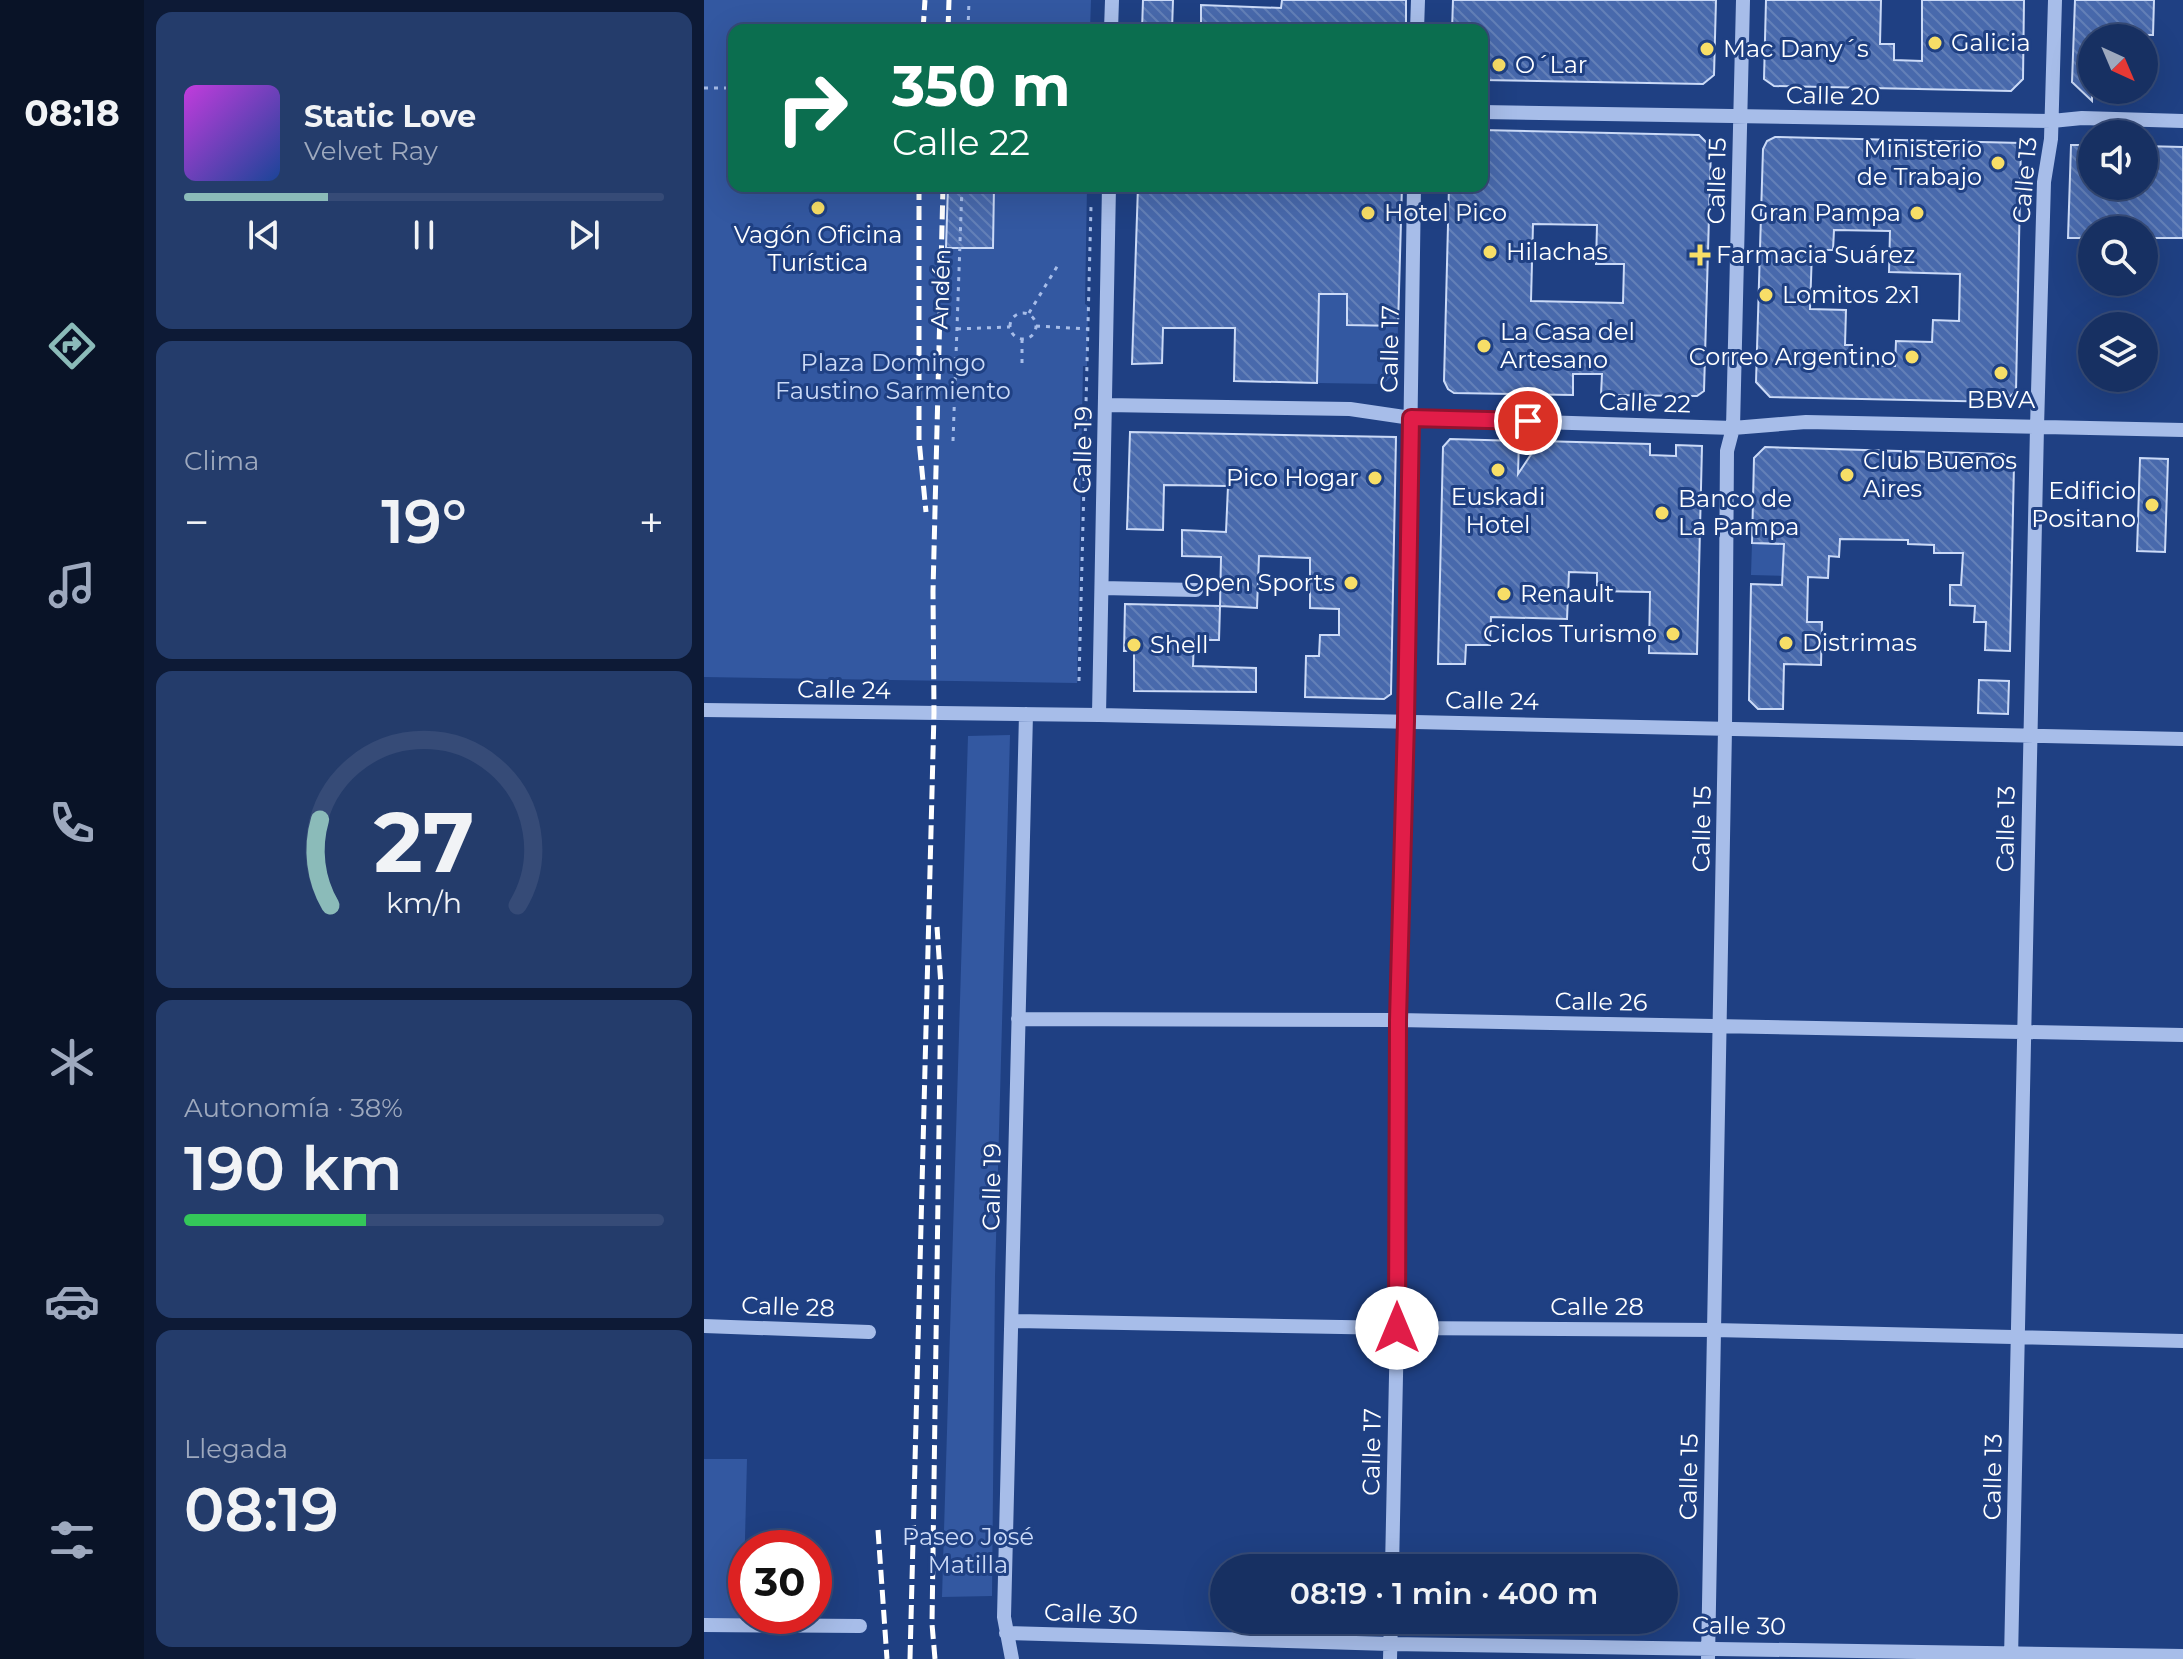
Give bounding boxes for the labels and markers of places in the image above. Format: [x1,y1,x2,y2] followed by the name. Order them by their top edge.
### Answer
[1951,28,2031,57] place label: Galicia
[1723,34,1869,63] place label: Mac Dany´s
[1926,34,1944,52] marker: Galicia
[1698,40,1716,58] marker: Mac Dany´s
[1515,50,1587,79] place label: O´Lar
[1490,56,1508,74] marker: O´Lar
[1857,134,1982,191] place label: Ministerio de Trabajo
[1989,154,2007,172] marker: Ministerio de Trabajo
[1384,198,1507,227] place label: Hotel Pico
[1750,198,1901,227] place label: Gran Pampa
[809,199,827,217] marker: Vagón Oficina Turística
[1359,204,1377,222] marker: Hotel Pico
[1908,204,1926,222] marker: Gran Pampa
[734,220,902,277] place label: Vagón Oficina Turística
[1506,237,1608,266] place label: Hilachas
[1716,240,1915,269] place label: Farmacia Suárez
[1481,243,1499,261] marker: Hilachas
[1691,246,1709,264] marker: Farmacia Suárez
[1782,280,1920,309] place label: Lomitos 2x1
[1757,286,1775,304] marker: Lomitos 2x1
[1500,317,1635,374] place label: La Casa del Artesano
[1475,337,1493,355] marker: La Casa del Artesano
[1689,342,1896,371] place label: Correo Argentino
[1903,348,1921,366] marker: Correo Argentino
[1992,364,2010,382] marker: BBVA
[1967,385,2036,414] place label: BBVA
[1494,387,1562,455] pin
[1863,446,2017,503] place label: Club Buenos Aires
[1489,461,1507,479] marker: Euskadi Hotel
[1226,463,1359,492] place label: Pico Hogar
[1838,466,1856,484] marker: Club Buenos Aires
[1366,469,1384,487] marker: Pico Hogar
[2031,476,2136,533] place label: Edificio Positano
[1451,482,1545,539] place label: Euskadi Hotel
[1678,484,1799,541] place label: Banco de La Pampa
[2143,496,2161,514] marker: Edificio Positano
[1653,504,1671,522] marker: Banco de La Pampa
[1184,568,1335,597] place label: Open Sports
[1342,574,1360,592] marker: Open Sports
[1520,579,1615,608] place label: Renault
[1495,585,1513,603] marker: Renault
[1483,619,1657,648] place label: Ciclos Turismo
[1664,625,1682,643] marker: Ciclos Turismo
[1802,628,1917,657] place label: Distrimas
[1150,630,1208,659] place label: Shell
[1777,634,1795,652] marker: Distrimas
[1125,636,1143,654] marker: Shell

